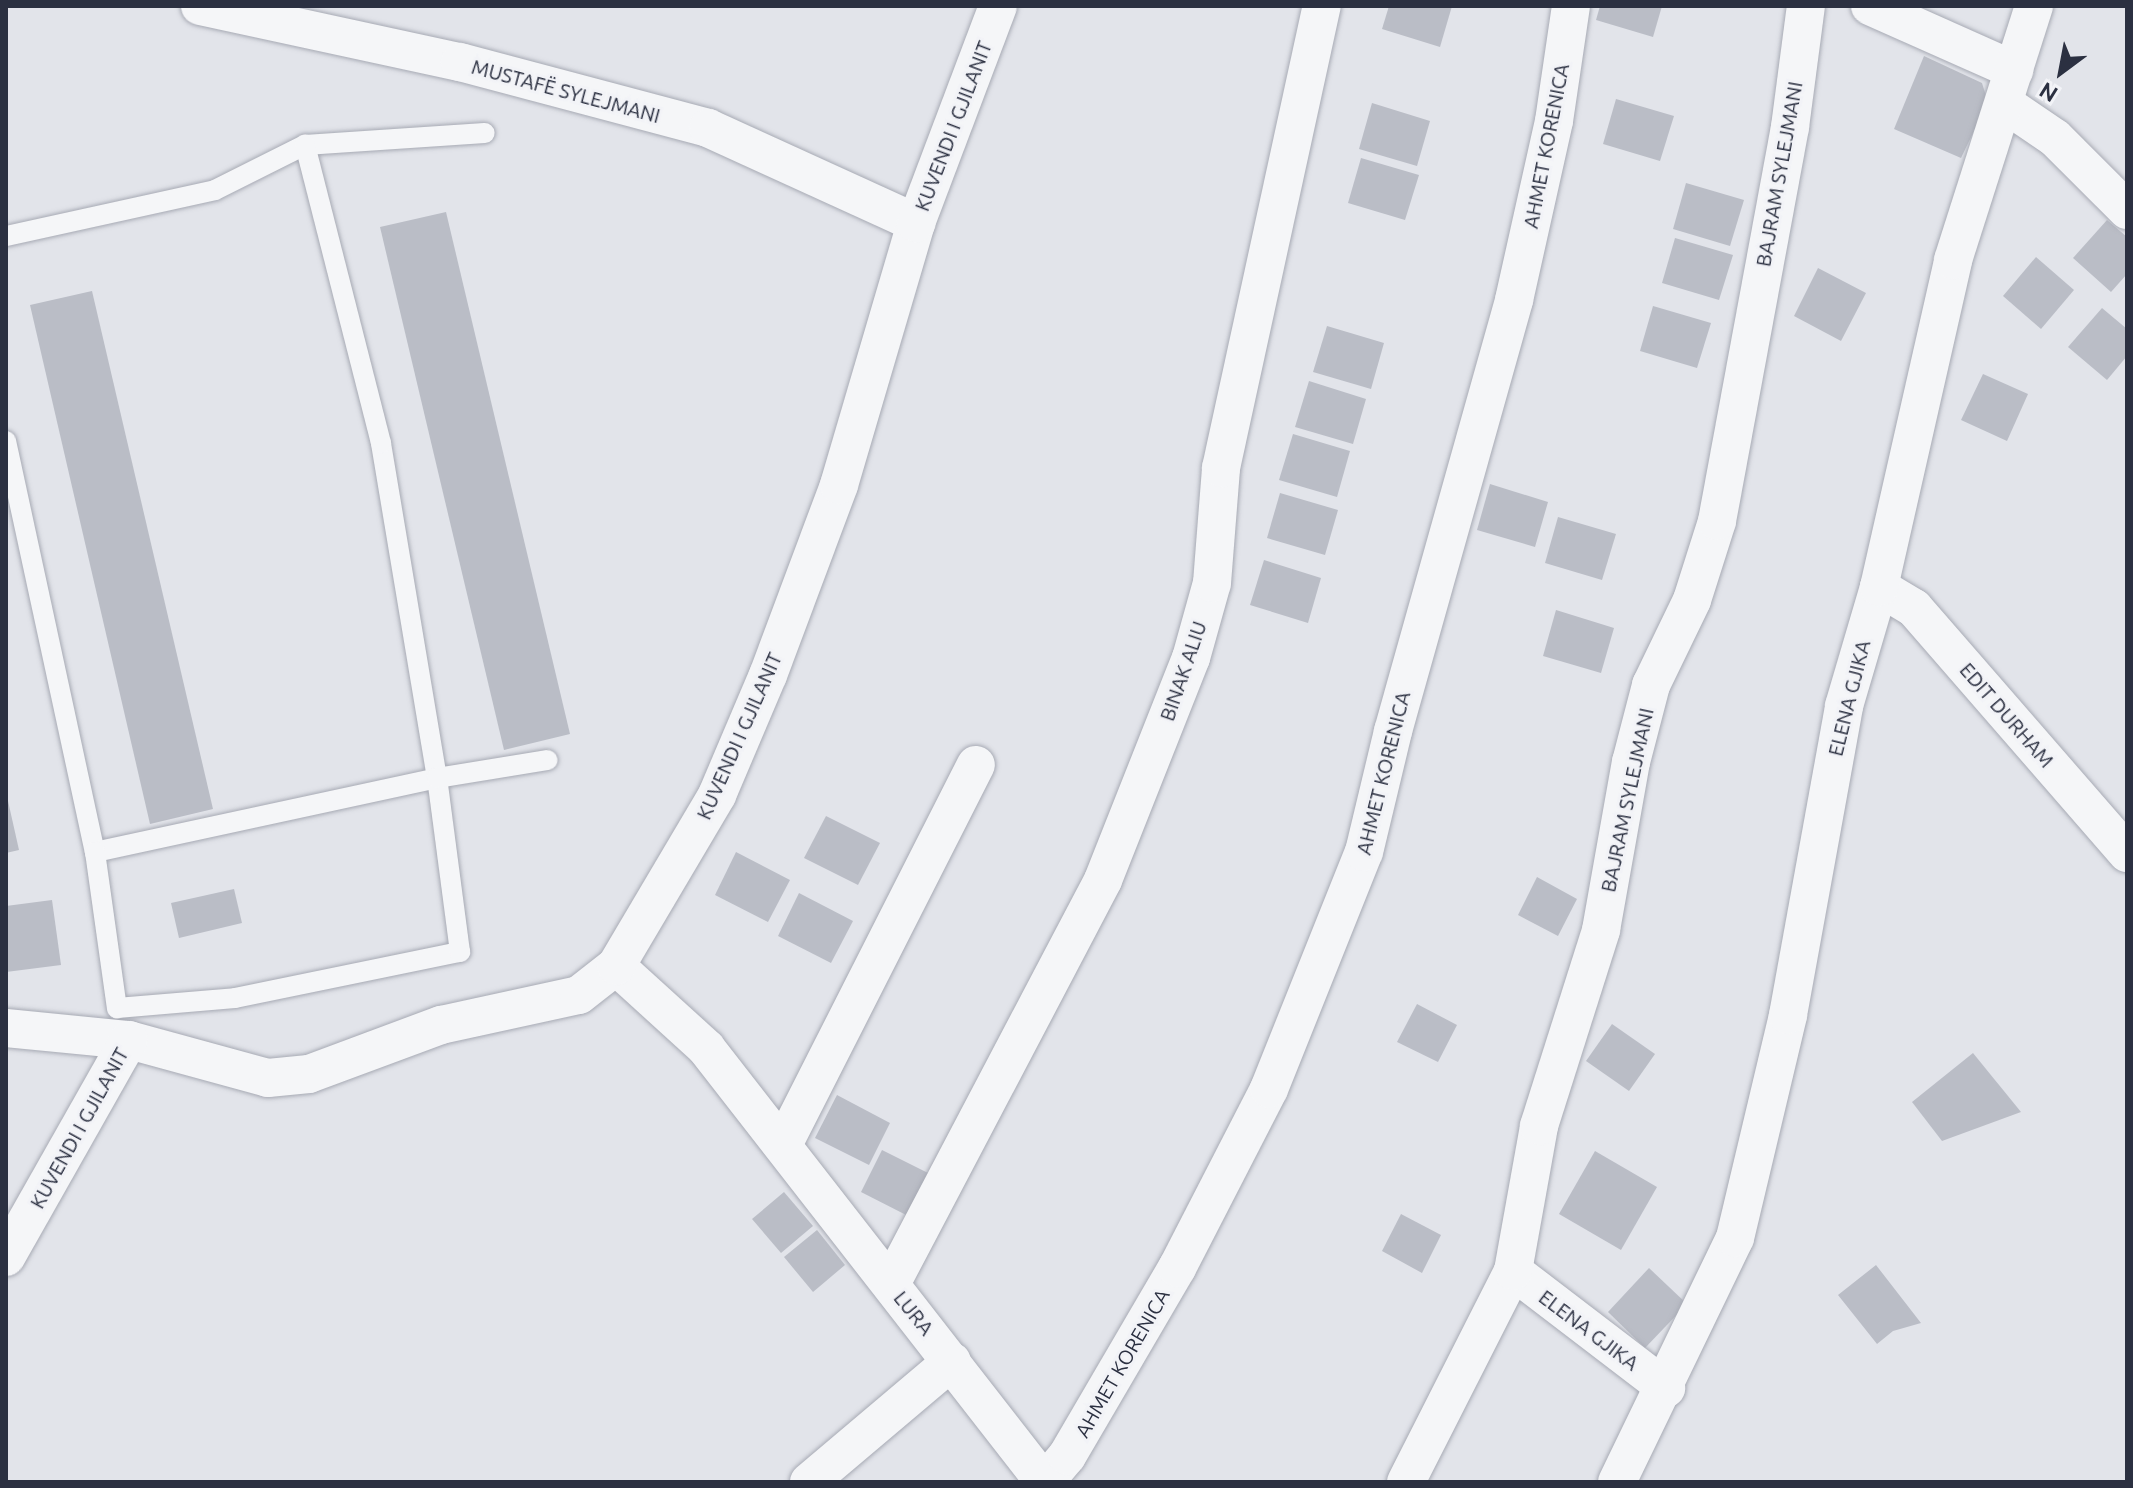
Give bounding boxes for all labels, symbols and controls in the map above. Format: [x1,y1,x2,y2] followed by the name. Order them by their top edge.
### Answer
[2021,32,2101,112] north arrow
[910,38,996,214] street label: KUVENDI I GJILANIT
[469,54,663,128] street label: MUSTAFË SYLEJMANI
[1518,62,1574,230] street label: AHMET KORENICA
[2034,78,2062,108] text: N
[1751,80,1807,268] street label: BAJRAM SYLEJMANI
[1155,618,1211,724] street label: BINAK ALIU
[1823,638,1875,758] street label: ELENA GJIKA
[691,649,787,823] street label: KUVENDI I GJILANIT
[1955,658,2059,772] street label: EDIT DURHAM
[1351,689,1415,857] street label: AHMET KORENICA
[1596,706,1658,894] street label: BAJRAM SYLEJMANI
[25,1043,133,1213] street label: KUVENDI I GJILANIT
[1070,1285,1174,1441] street label: AHMET KORENICA
[1534,1285,1644,1375] street label: ELENA GJIKA
[889,1286,939,1340] street label: LURA

